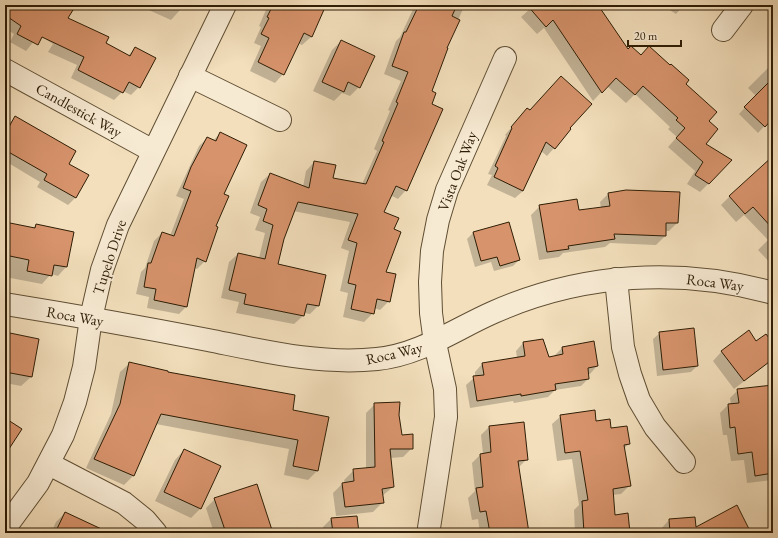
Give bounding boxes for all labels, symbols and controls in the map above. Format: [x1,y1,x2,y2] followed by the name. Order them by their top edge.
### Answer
[628,22,681,48] scale bar
[634,28,658,44] text: 20 m
[33,79,126,142] street label: Candlestick Way
[433,128,481,214] street label: Vista Oak Way
[88,217,130,297] street label: Tupelo Drive
[685,269,745,295] street label: Roca Way
[45,302,105,330] street label: Roca Way
[364,337,425,369] street label: Roca Way

